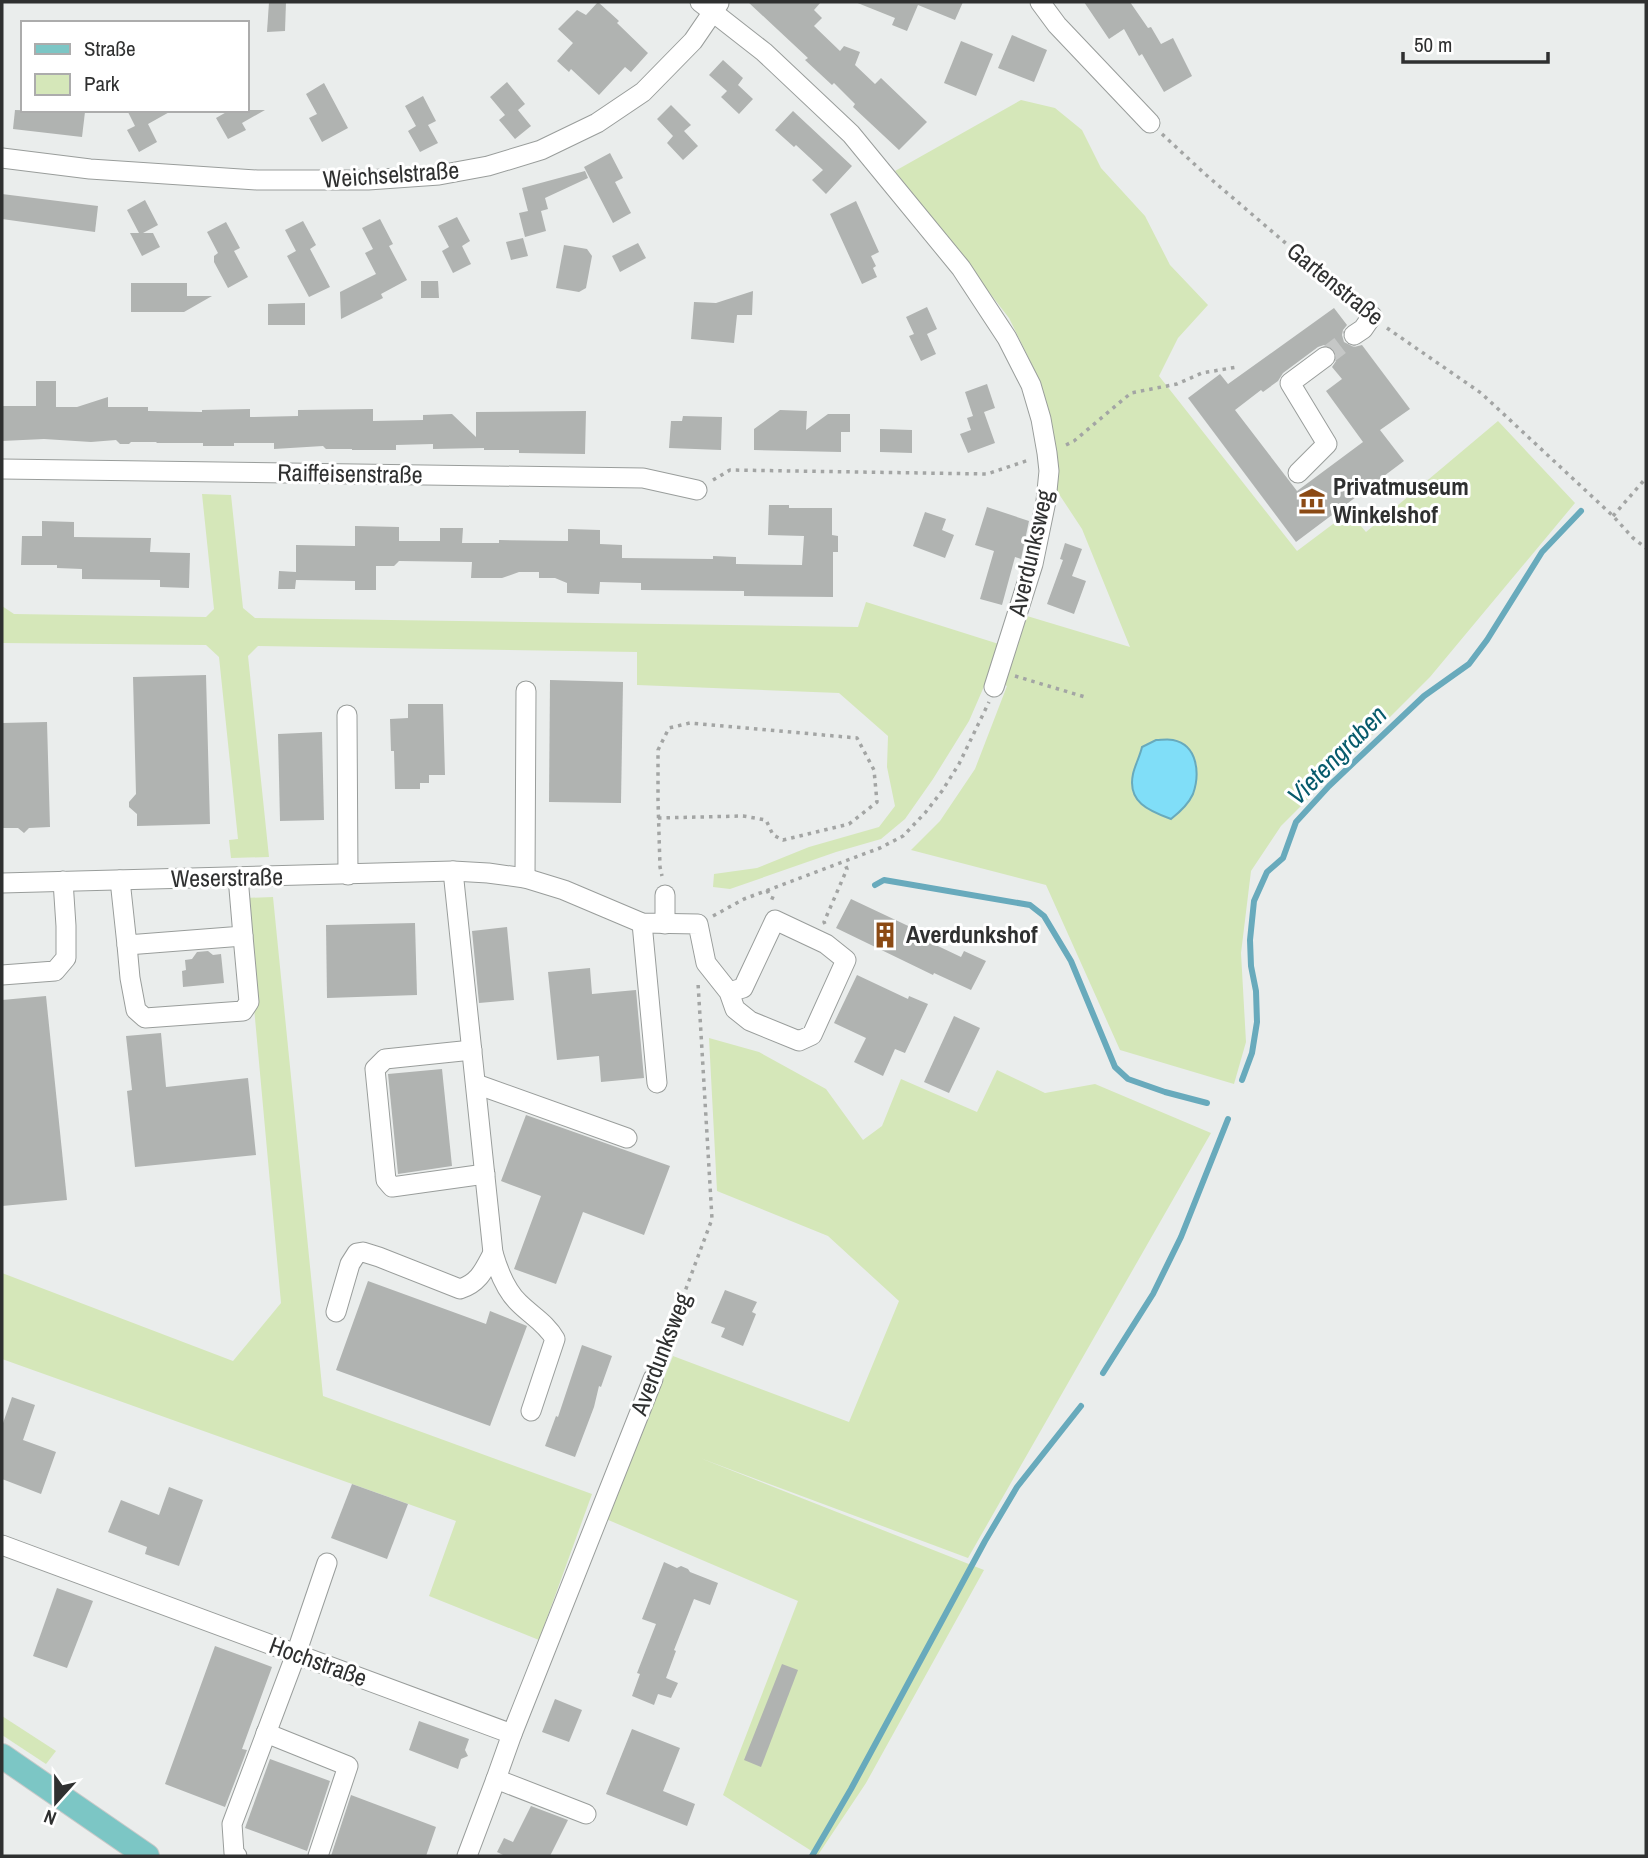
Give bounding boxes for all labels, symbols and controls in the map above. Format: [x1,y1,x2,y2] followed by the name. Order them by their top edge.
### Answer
[21,21,248,112] legend
[1403,21,1548,65] scale bar
[1414,30,1452,59] text: 50 m
[84,34,136,63] text: Straße
[84,69,120,98] text: Park
[322,153,460,195] street label: Weichselstraße
[1281,234,1391,332] street label: Gartenstraße
[277,456,423,490] street label: Raiffeisenstraße
[1333,470,1469,530] place label: Privatmuseum Winkelshof
[1000,486,1060,620] street label: Averdunksweg
[1297,486,1327,516] museum icon: Privatmuseum Winkelshof
[1279,697,1394,812] water label: Vietengraben
[171,860,283,894] street label: Weserstraße
[906,918,1038,950] place label: Averdunkshof
[870,920,900,950] building icon: Averdunkshof
[622,1288,698,1420] street label: Averdunksweg
[265,1629,372,1693] street label: Hochstraße
[21,1767,91,1837] north arrow
[40,1804,60,1832] text: N

